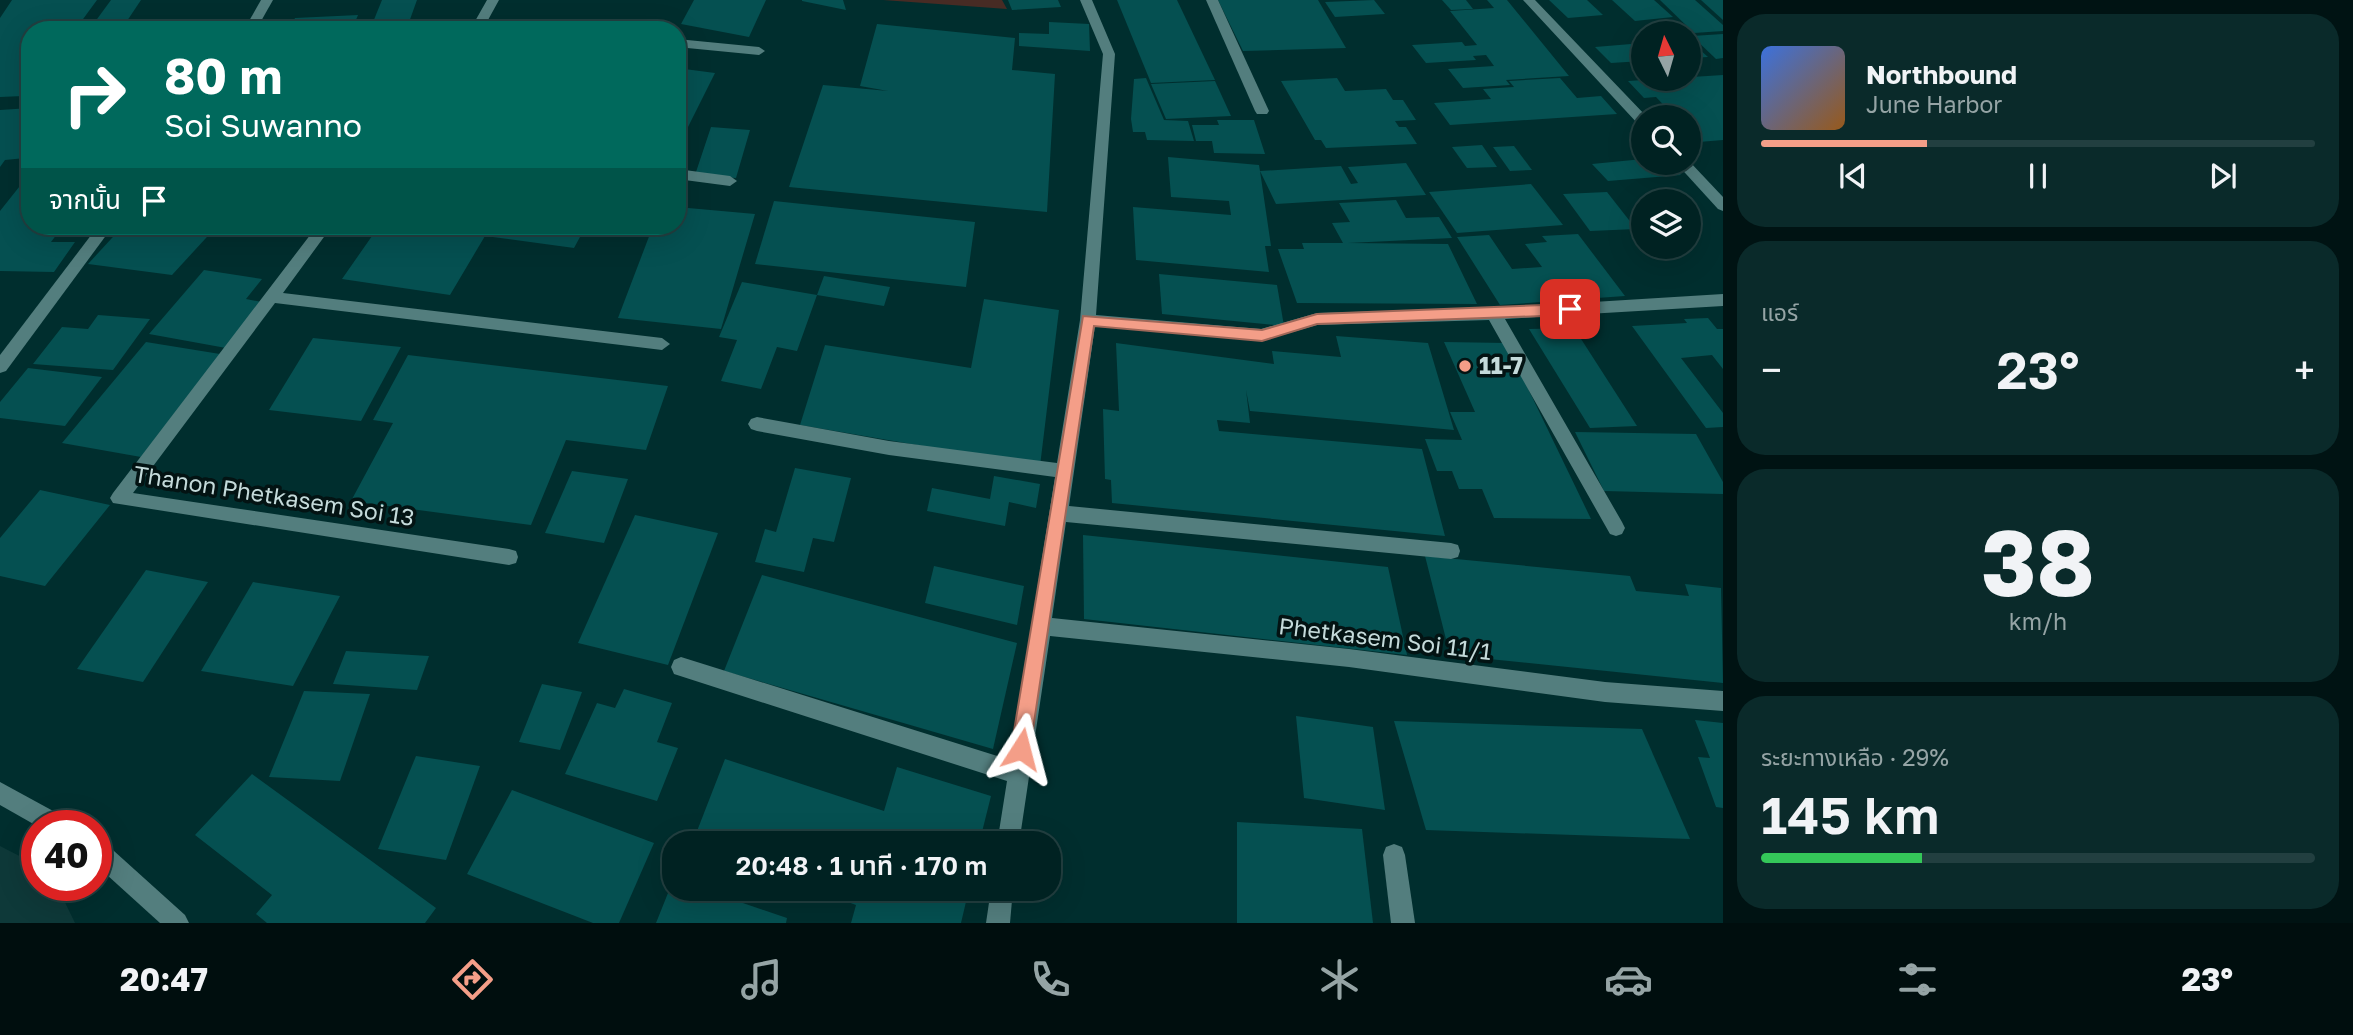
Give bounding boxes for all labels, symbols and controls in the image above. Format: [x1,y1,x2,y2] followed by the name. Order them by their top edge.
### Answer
[1631,21,1701,91] north arrow
[1631,21,1701,259] map controls
[164,46,282,105] text: 80 m
[49,49,140,140] icon: right
[1866,59,2017,90] text: Northbound
[1866,90,2002,118] text: June Harbor
[1631,105,1701,175] button: search
[164,106,362,144] text: Soi Suwanno
[1834,157,1872,195] icon: previous
[2019,157,2057,195] icon: pause
[2204,157,2242,195] icon: next
[135,182,173,220] icon: arrive
[49,184,121,215] text: จากนั้น
[1631,189,1701,259] button: layers
[1540,279,1600,339] pin
[1551,290,1589,328] icon: arrive
[1761,298,1798,326] text: แอร์
[1997,338,2079,400] text: 23°
[1761,347,1782,392] text: −
[2294,347,2315,392] text: +
[1479,351,1523,379] place label: 11-7
[1457,358,1473,374] marker: 11-7
[132,459,416,531] street label: Thanon Phetkasem Soi 13
[1981,507,2095,616] text: 38
[2009,607,2067,635] text: km/h
[1277,611,1493,665] street label: Phetkasem Soi 11/1
[984,712,1058,786] position arrow
[1761,743,1949,771] text: ระยะทางเหลือ · 29%
[1761,783,1939,845] text: 145 km
[21,810,112,901] speed limit sign: 40
[736,850,987,881] text: 20:48 · 1 นาที · 170 m
[448,955,497,1004] icon: directions
[737,955,786,1004] icon: music
[1026,955,1075,1004] icon: phone
[1315,955,1364,1004] icon: climate
[1604,955,1653,1004] icon: car
[1893,955,1942,1004] icon: filters
[120,960,208,998] text: 20:47
[2181,960,2233,998] text: 23°

